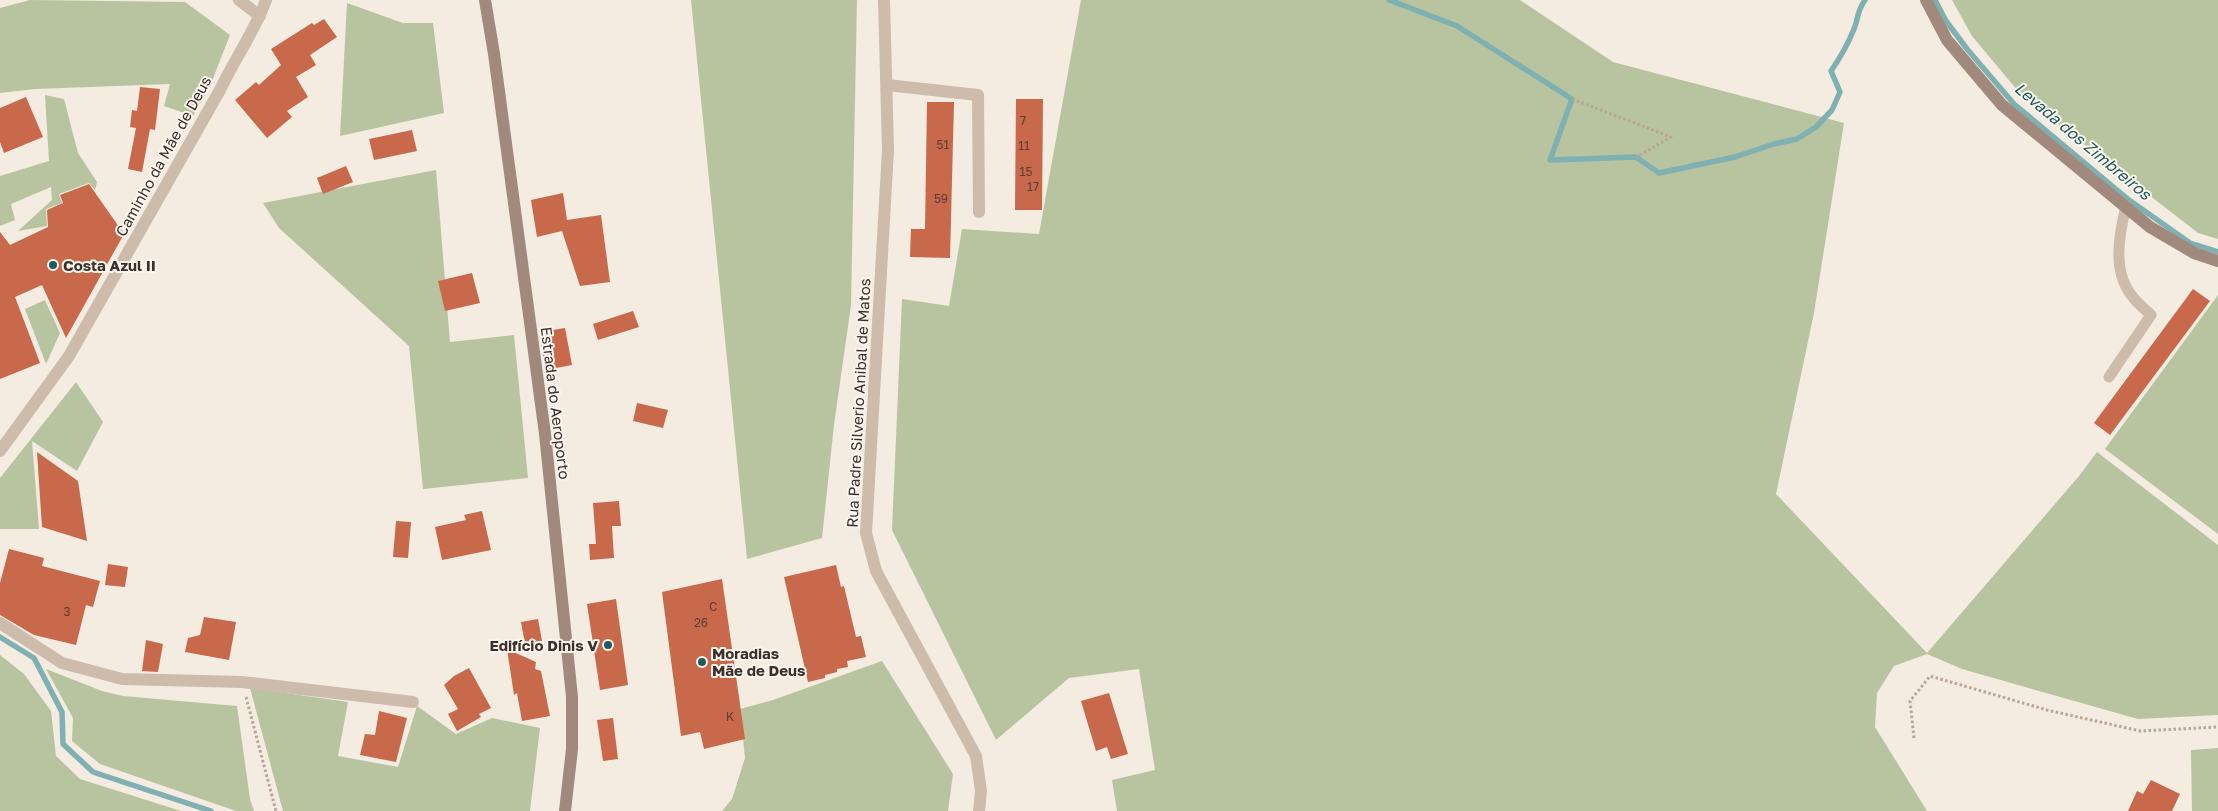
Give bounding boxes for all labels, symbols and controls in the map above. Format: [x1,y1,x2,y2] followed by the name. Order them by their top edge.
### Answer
[111,73,215,239] street label: Caminho da Mãe de Deus
[2011,78,2156,205] water label: Levada dos Zimbreiros
[1020,113,1026,128] house number: 7
[937,137,950,152] house number: 51
[1018,138,1030,153] house number: 11
[1020,164,1032,179] house number: 15
[1027,179,1039,194] house number: 17
[934,191,948,206] house number: 59
[63,256,156,274] place label: Costa Azul II
[47,259,59,271] marker: Costa Azul II
[842,278,874,528] street label: Rua Padre Silverio Anibal de Matos
[538,326,574,480] street label: Estrada do Aeroporto
[709,599,717,614] house number: C
[63,604,71,619] house number: 3
[694,615,708,630] house number: 26
[489,636,598,654] place label: Edifício Dinis V
[602,639,614,651] marker: Edifício Dinis V
[712,644,805,679] place label: Moradias Mãe de Deus
[696,656,708,668] marker: Moradias Mãe de Deus
[726,709,734,724] house number: K

